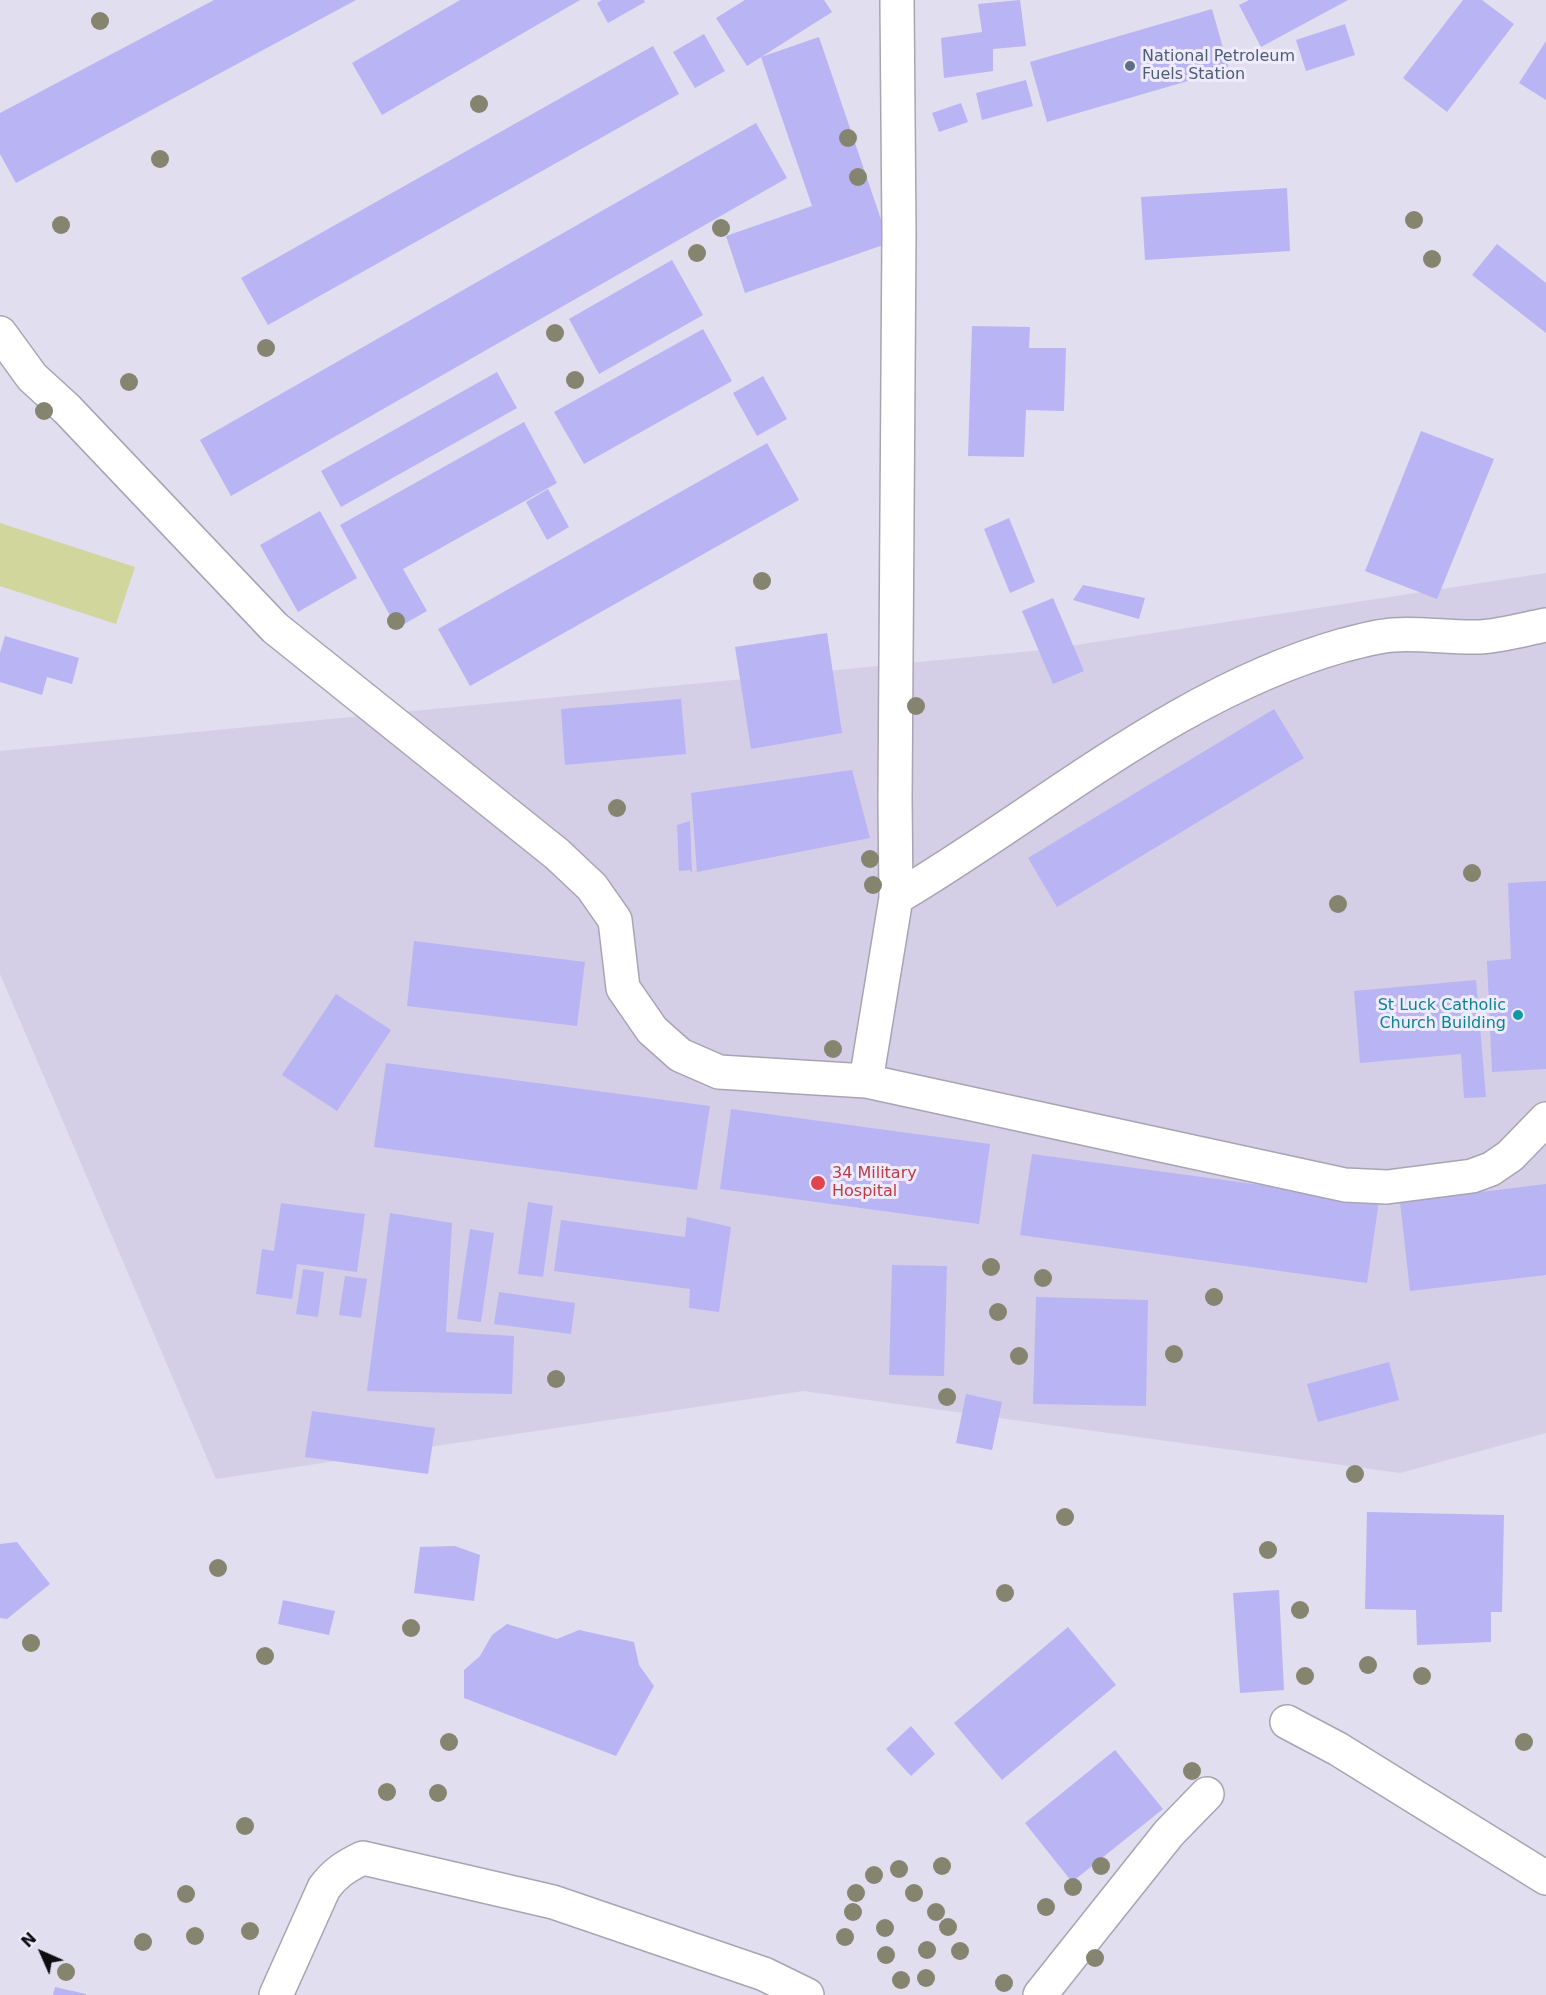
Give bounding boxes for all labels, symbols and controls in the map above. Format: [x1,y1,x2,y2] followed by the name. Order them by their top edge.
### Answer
[1142,47,1295,85] place label: National Petroleum Fuels Station
[1123,59,1137,73] marker: National Petroleum Fuels Station
[1378,996,1506,1034] place label: St Luck Catholic Church Building
[1511,1008,1525,1022] marker: St Luck Catholic Church Building
[832,1164,917,1202] place label: 34 Military Hospital
[809,1174,827,1192] marker: 34 Military Hospital
[12,1923,72,1983] north arrow
[17,1928,40,1951] text: N

